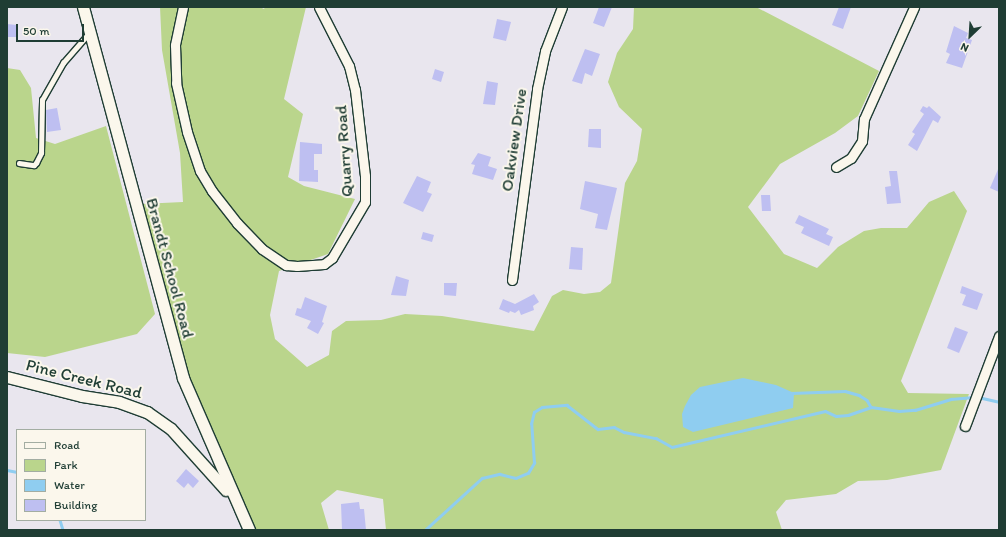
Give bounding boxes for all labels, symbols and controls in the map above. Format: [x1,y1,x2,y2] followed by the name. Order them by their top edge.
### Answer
[18,16,86,42] scale bar
[950,16,990,56] north arrow
[23,24,49,38] text: 50 m
[959,40,971,55] text: N
[497,87,531,193] street label: Oakview Drive
[331,105,357,197] street label: Quarry Road
[142,196,198,340] street label: Brandt School Road
[24,355,144,403] street label: Pine Creek Road
[16,429,146,521] legend
[54,438,80,452] text: Road
[54,458,78,472] text: Park
[54,478,85,492] text: Water
[54,498,97,512] text: Building

